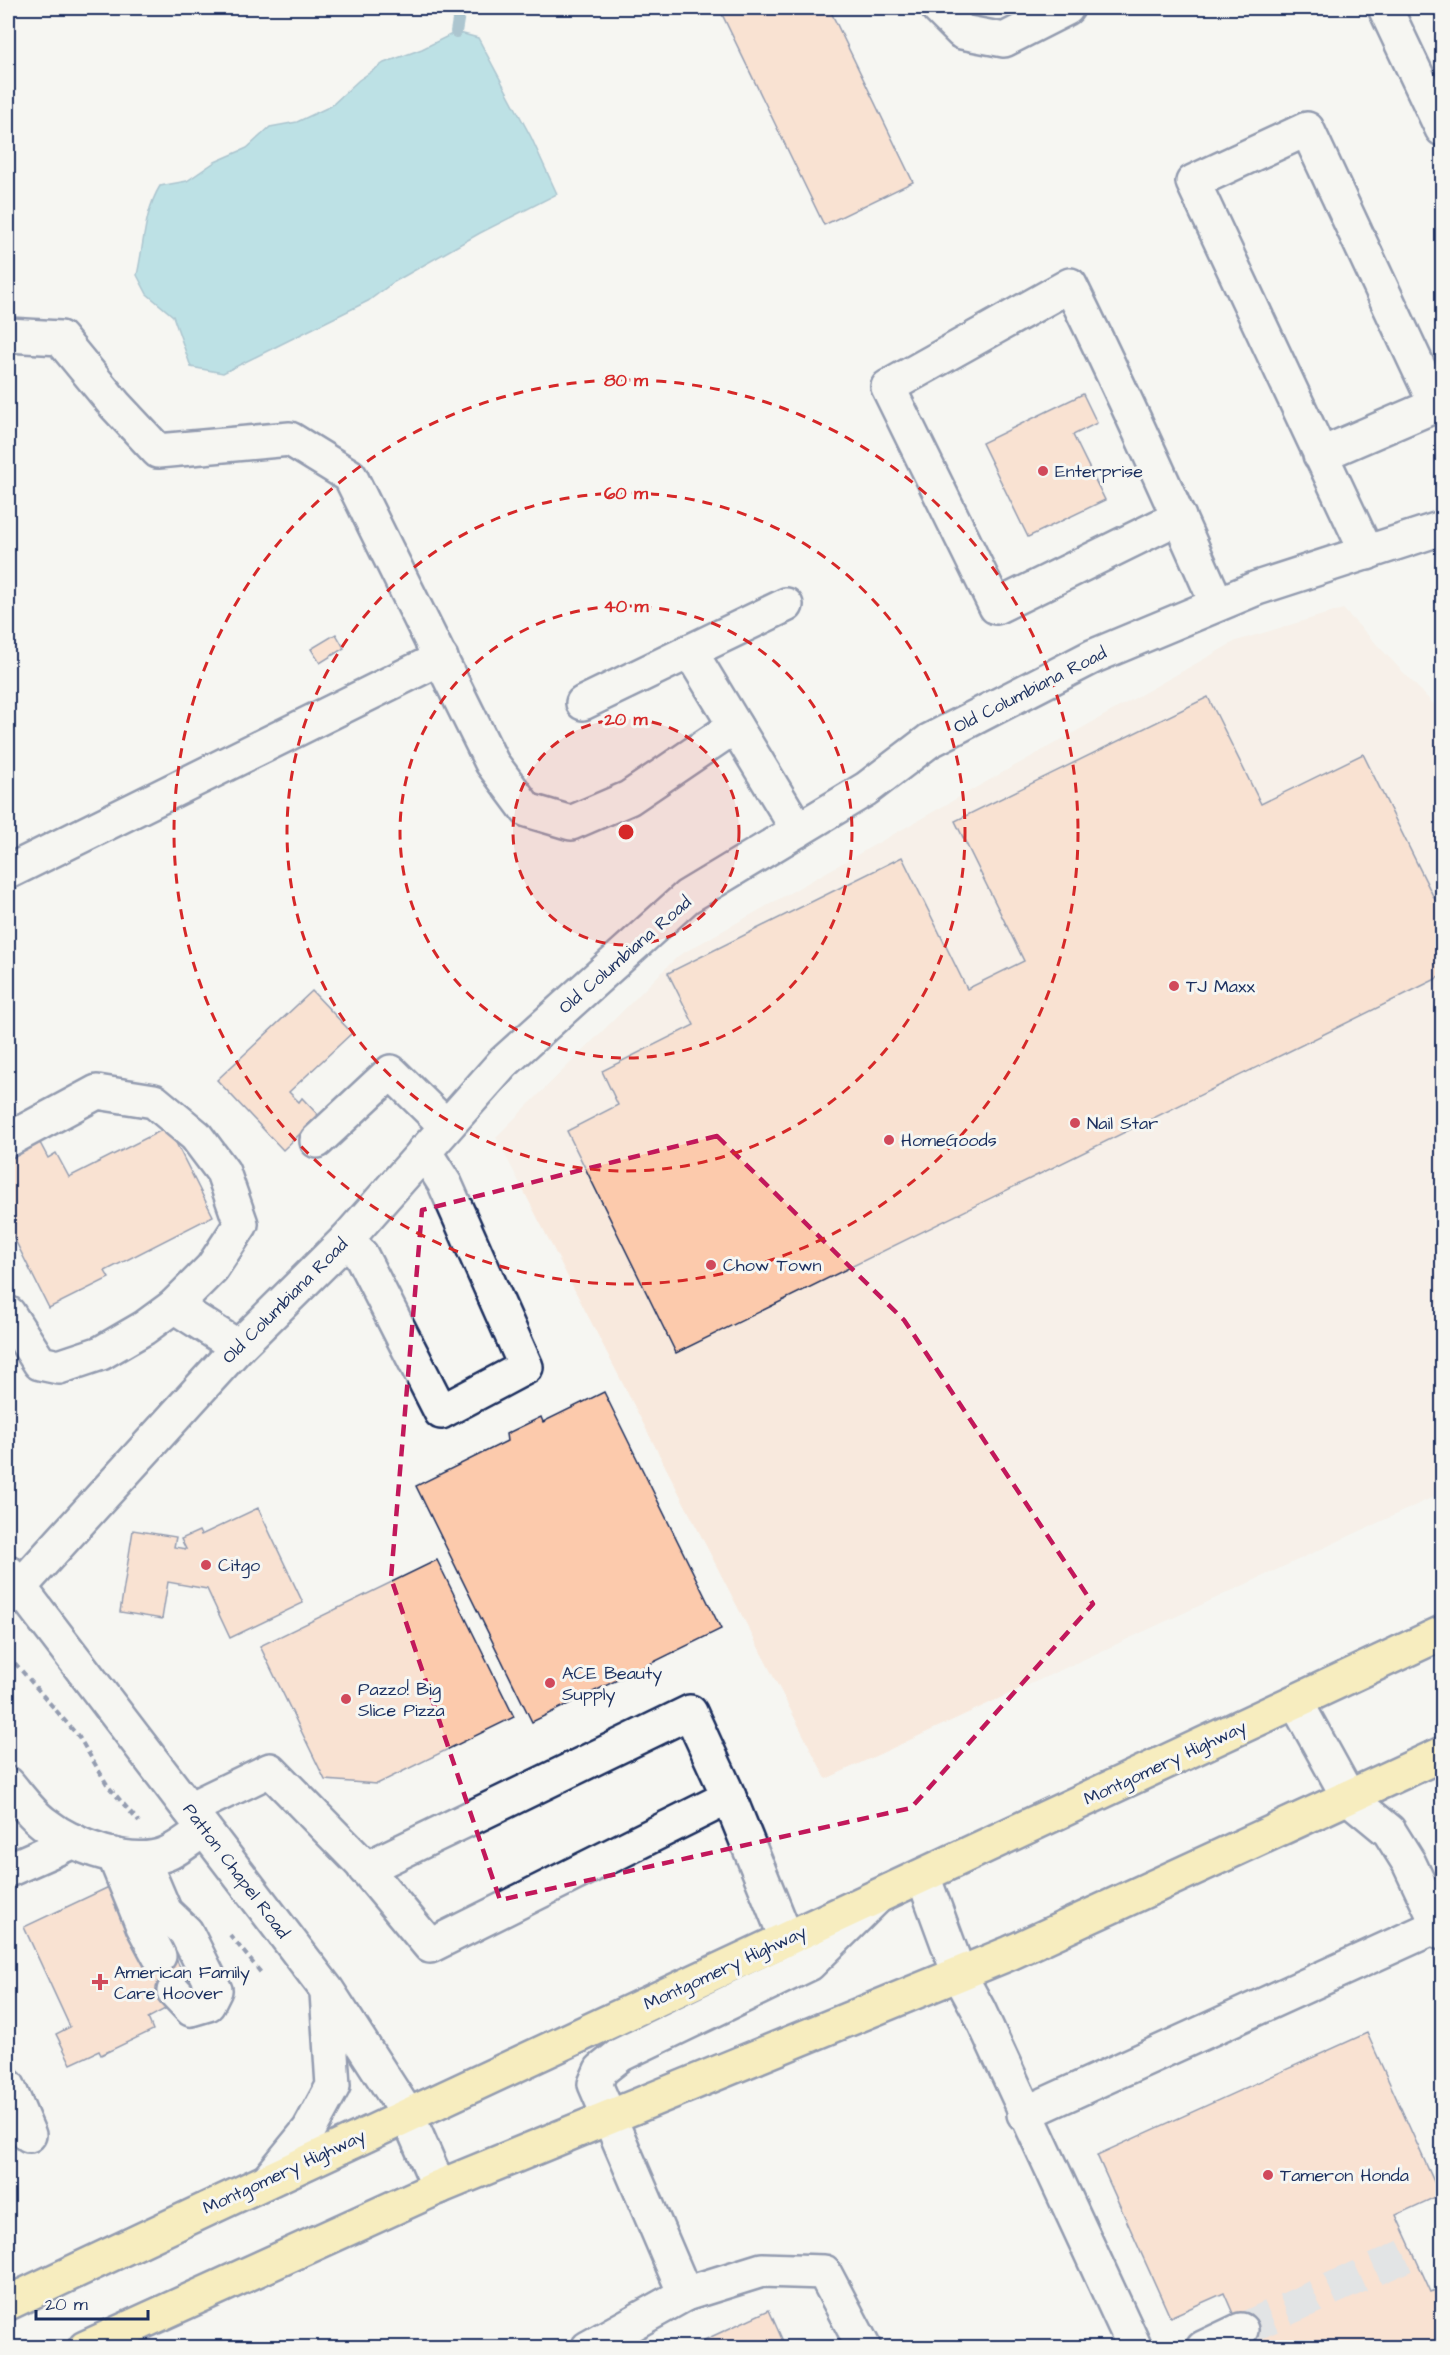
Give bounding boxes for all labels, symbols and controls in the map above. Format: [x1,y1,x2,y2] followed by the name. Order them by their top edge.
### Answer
[604,368,649,393] text: 80 m
[1055,459,1143,484] place label: Enterprise
[1036,464,1050,478] marker: Enterprise
[604,481,649,506] text: 60 m
[604,594,649,619] text: 40 m
[949,641,1111,739] street label: Old Columbiana Road
[604,707,648,732] text: 20 m
[616,822,636,842] centre of rings
[553,890,697,1020] street label: Old Columbiana Road
[1186,974,1255,999] place label: TJ Maxx
[1167,979,1181,993] marker: TJ Maxx
[1087,1111,1158,1136] place label: Nail Star
[1068,1116,1082,1130] marker: Nail Star
[901,1128,997,1153] place label: HomeGoods
[882,1133,896,1147] marker: HomeGoods
[216,1232,354,1370] street label: Old Columbiana Road
[723,1253,821,1278] place label: Chow Town
[704,1258,718,1272] marker: Chow Town
[218,1553,260,1579] place label: Citgo
[199,1558,213,1572] marker: Citgo
[562,1661,662,1708] place label: ACE Beauty Supply
[543,1676,557,1690] marker: ACE Beauty Supply
[358,1677,445,1723] place label: Pazzo! Big Slice Pizza
[339,1692,353,1706] marker: Pazzo! Big Slice Pizza
[1080,1714,1251,1813] street label: Montgomery Highway
[177,1798,295,1944] street label: Patton Chapel Road
[640,1919,811,2018] street label: Montgomery Highway
[114,1960,250,2006] place label: American Family Care Hoover
[91,1973,109,1991] marker: American Family Care Hoover
[199,2123,370,2222] street label: Montgomery Highway
[1280,2163,1409,2188] place label: Tameron Honda
[1261,2168,1275,2182] marker: Tameron Honda
[36,2283,148,2321] scale bar
[45,2292,88,2317] text: 20 m

